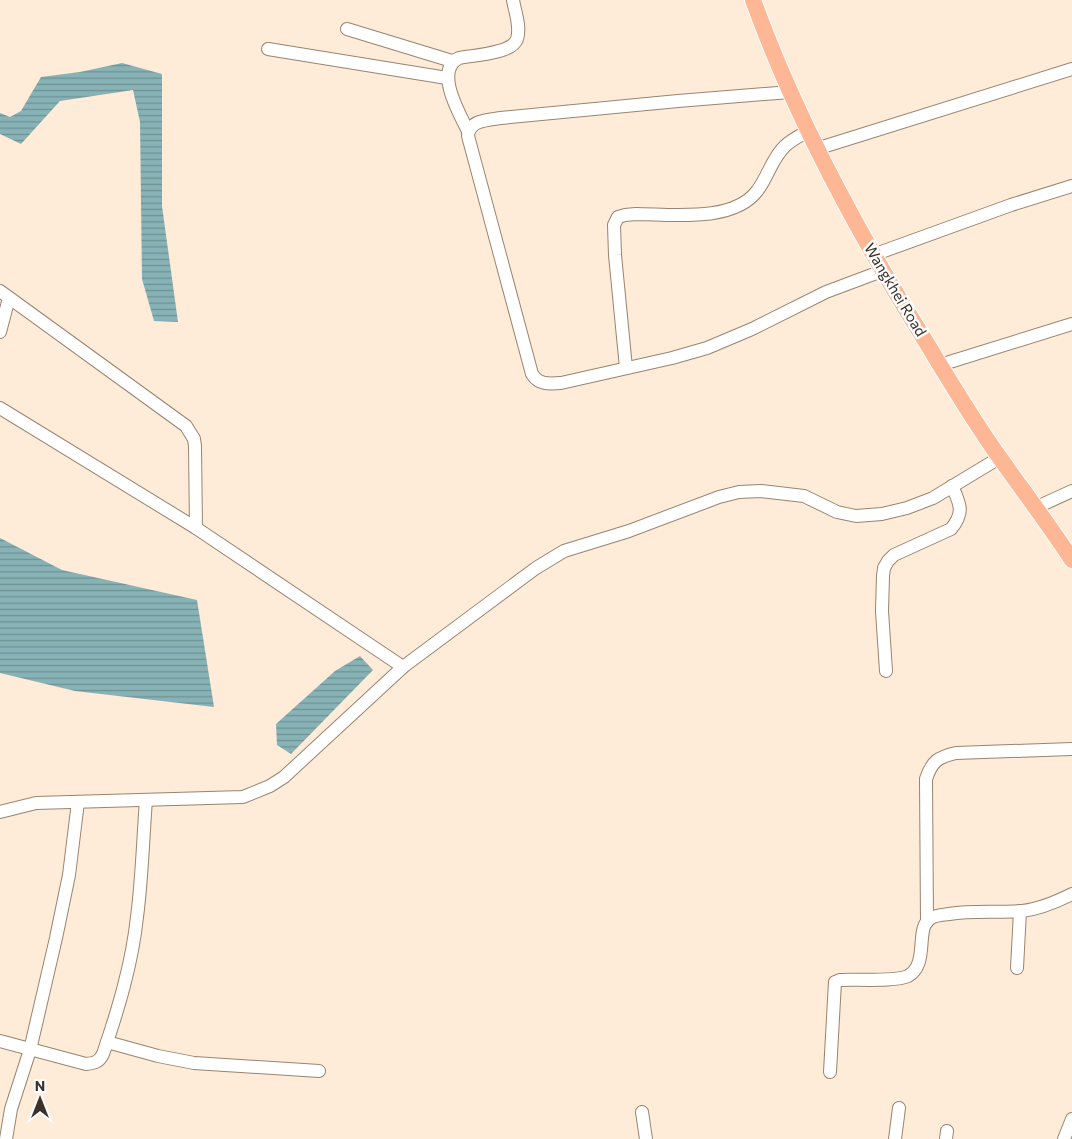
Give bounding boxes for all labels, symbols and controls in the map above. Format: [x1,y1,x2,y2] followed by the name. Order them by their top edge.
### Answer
[861,240,931,339] street label: Wangkhei Road
[15,1074,65,1124] north arrow
[35,1077,45,1094] text: N

